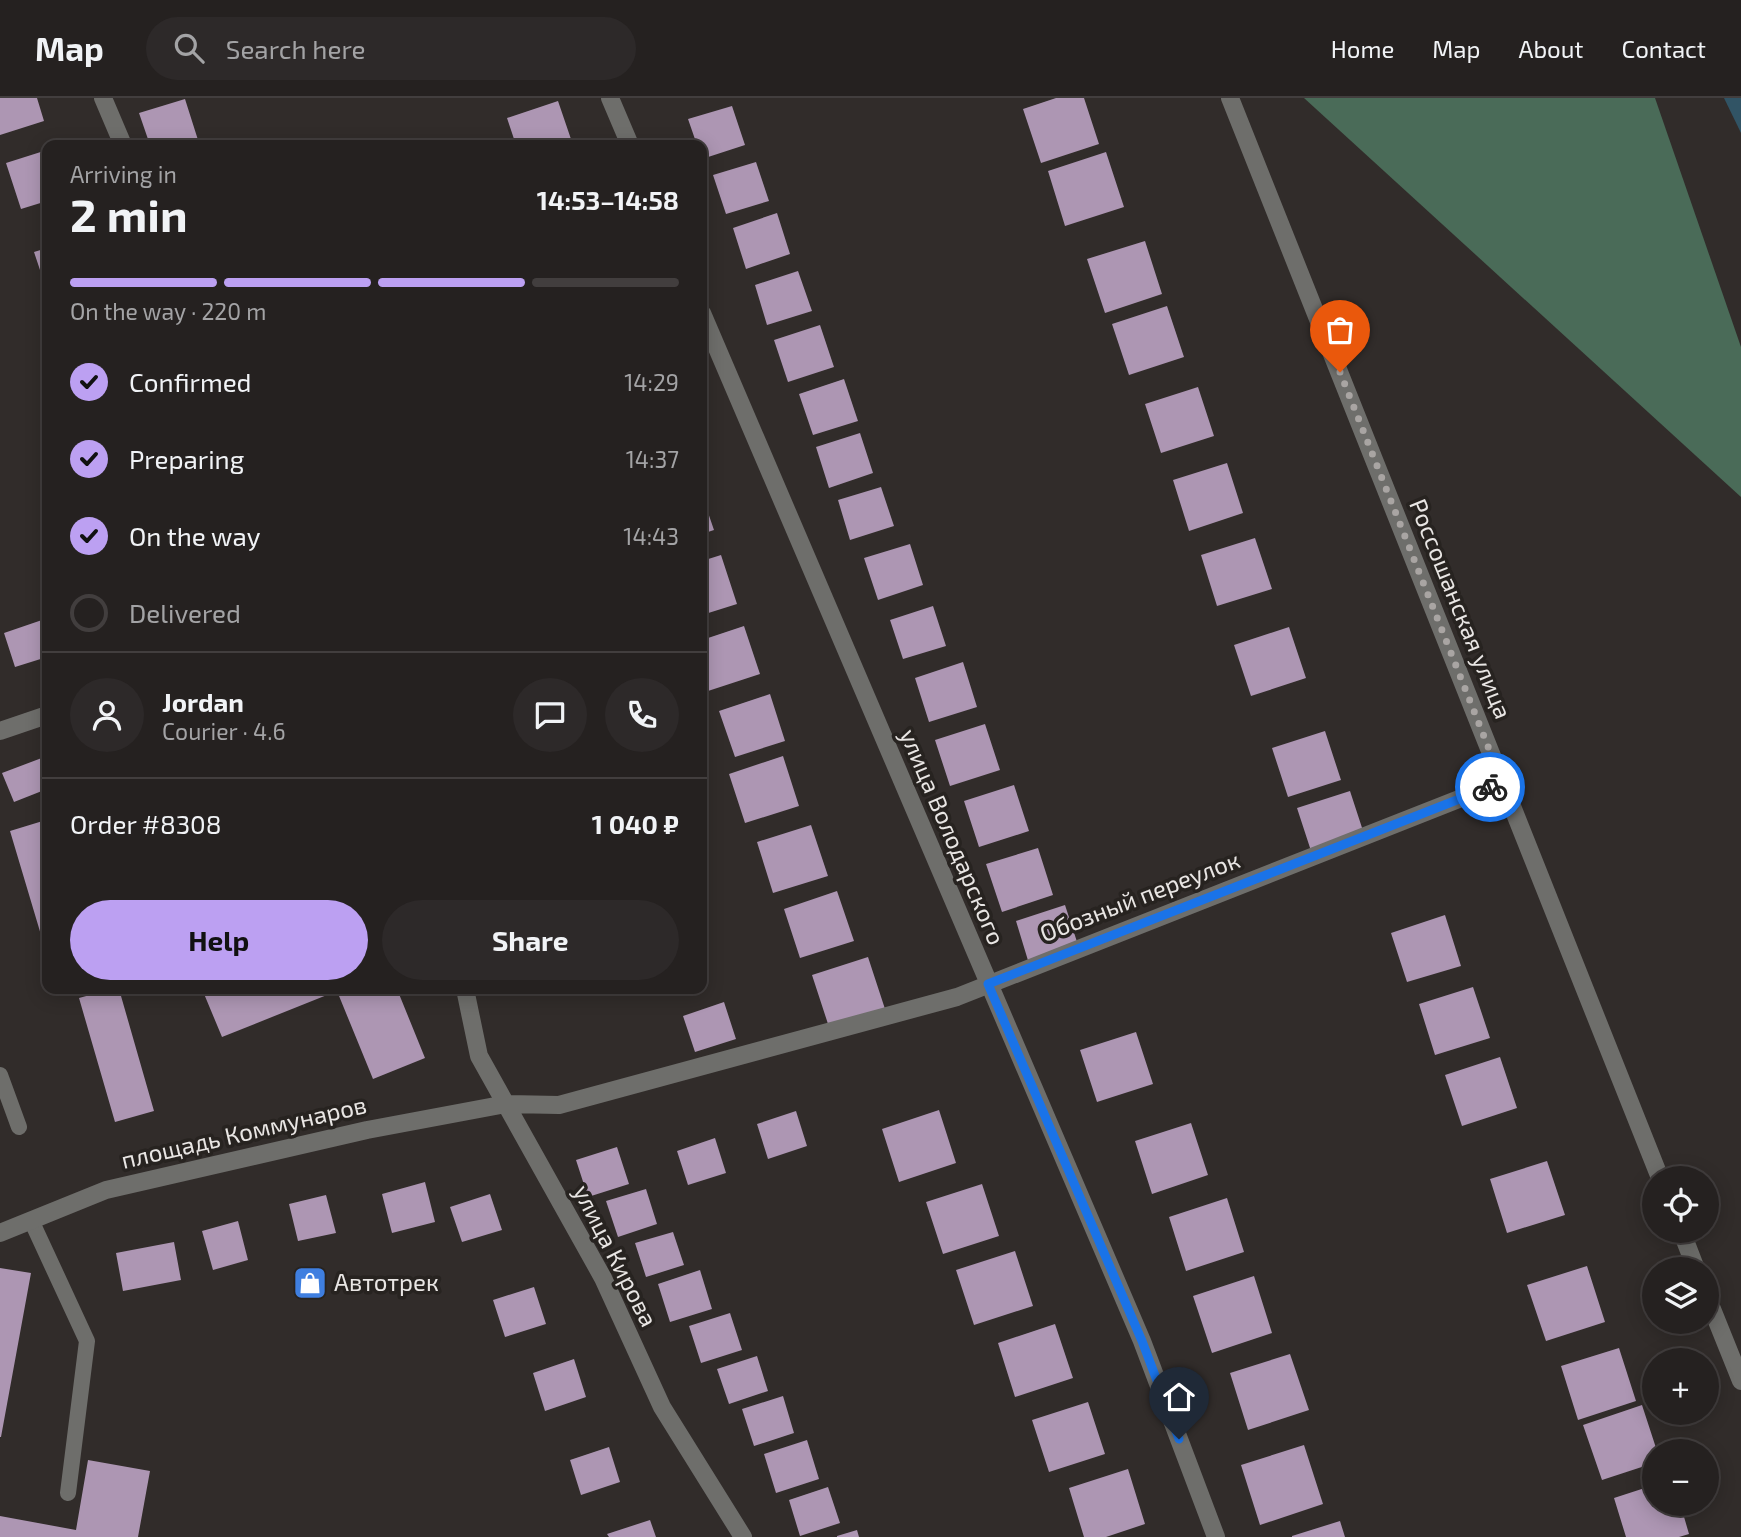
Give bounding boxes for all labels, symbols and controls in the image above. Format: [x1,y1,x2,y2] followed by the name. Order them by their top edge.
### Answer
[146,17,636,80] search box
[35,28,104,68] text: Map
[170,29,208,67] icon: search
[226,33,365,64] text: Search here
[1331,34,1394,63] text: Home
[1432,34,1480,63] text: Map
[1518,34,1584,63] text: About
[1622,34,1706,63] text: Contact
[70,160,177,188] text: Arriving in
[537,184,679,215] text: 14:53–14:58
[70,186,188,241] text: 2 min
[70,297,266,325] text: On the way · 220 m
[1310,300,1370,372] pin
[1321,311,1359,349] icon: bag
[70,363,108,401] icon: check
[129,366,252,397] text: Confirmed
[624,368,679,396] text: 14:29
[70,440,108,478] icon: check
[129,443,244,474] text: Preparing
[626,445,679,473] text: 14:37
[1403,494,1519,723] street label: Россошанская улица
[70,517,108,555] icon: check
[129,520,260,551] text: On the way
[623,522,679,550] text: 14:43
[129,597,241,628] text: Delivered
[70,678,144,752] button: person
[513,678,587,752] button: chat
[605,678,679,752] button: phone
[162,686,244,717] text: Jordan
[162,717,286,745] text: Courier · 4.6
[894,724,1012,949] street label: улица Володарского
[1455,752,1525,822] courier
[1471,768,1509,806] icon: bike
[70,808,222,839] text: Order #8308
[592,808,679,839] text: 1 040 ₽
[1035,844,1244,948] street label: Обозный переулок
[70,900,368,980] button: Help
[382,900,679,980] button: Share
[118,1089,369,1175] street label: площадь Коммунаров
[1642,1166,1719,1516] map controls
[1642,1166,1719,1243] button: locate
[567,1180,664,1331] street label: улица Кирова
[1642,1257,1719,1334] button: layers
[291,1264,329,1302] shop icon: Автотрек
[334,1267,439,1296] place label: Автотрек
[1642,1348,1719,1425] button: +
[1149,1367,1209,1439] pin
[1160,1378,1198,1416] icon: home
[1642,1439,1719,1516] button: −

